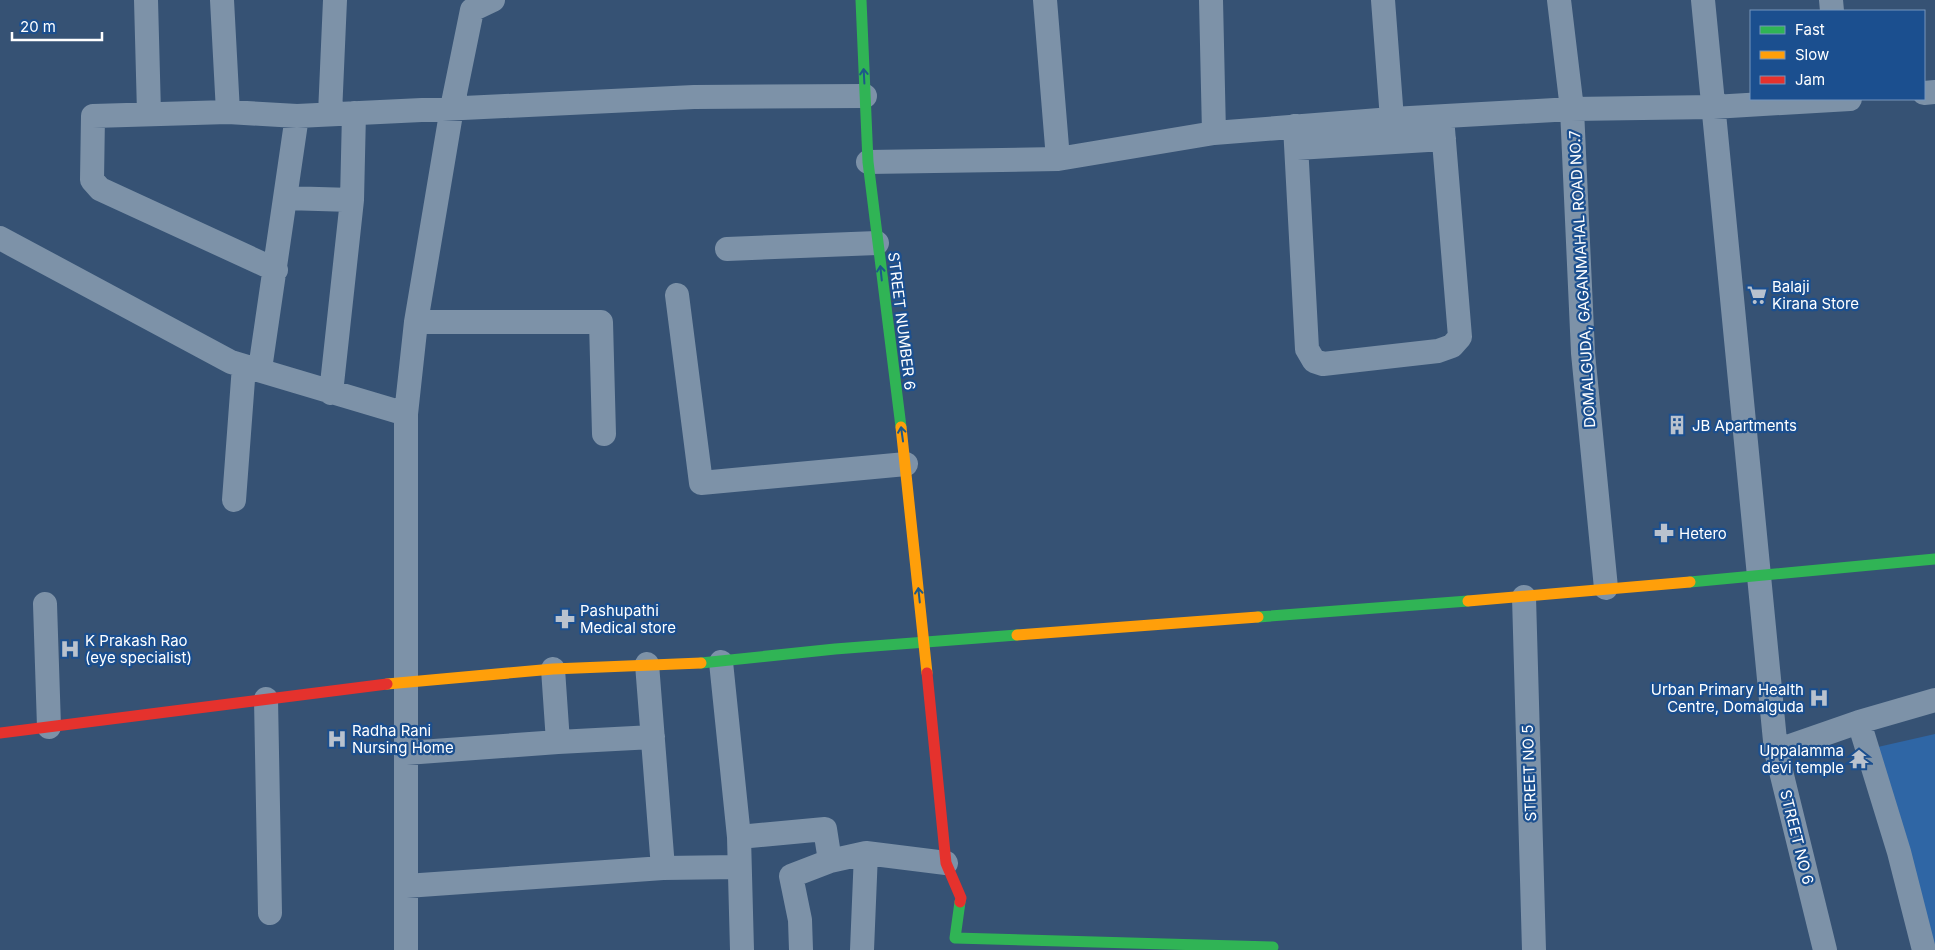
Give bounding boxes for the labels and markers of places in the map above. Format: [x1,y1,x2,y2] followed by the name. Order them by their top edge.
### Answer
[1772,277,1859,313] place label: Balaji Kirana Store
[1746,284,1768,306] supermarket icon: Balaji Kirana Store
[1666,414,1688,436] building icon: JB Apartments
[1692,416,1797,435] place label: JB Apartments
[1653,522,1675,544] pharmacy icon: Hetero
[1679,524,1727,543] place label: Hetero
[580,601,676,637] place label: Pashupathi Medical store
[554,608,576,630] pharmacy icon: Pashupathi Medical store
[85,631,192,667] place label: K Prakash Rao (eye specialist)
[59,638,81,660] hospital icon: K Prakash Rao (eye specialist)
[1651,680,1804,716] place label: Urban Primary Health Centre, Domalguda
[1808,687,1830,709] hospital icon: Urban Primary Health Centre, Domalguda
[352,721,454,757] place label: Radha Rani Nursing Home
[326,728,348,750] hospital icon: Radha Rani Nursing Home
[1759,741,1844,777] place label: Uppalamma devi temple
[1848,748,1870,770] temple icon: Uppalamma devi temple

